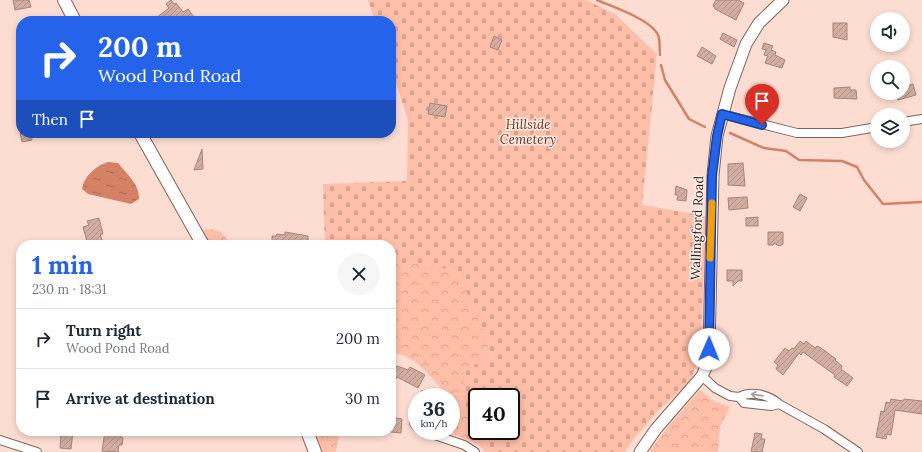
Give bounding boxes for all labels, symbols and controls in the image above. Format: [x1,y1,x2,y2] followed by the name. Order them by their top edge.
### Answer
[870,12,910,148] map controls
[870,12,910,52] button: sound
[98,29,182,65] text: 200 m
[32,32,84,84] icon: right
[870,60,910,100] button: search
[98,64,241,87] text: Wood Pond Road
[745,84,779,125] pin
[751,90,773,112] icon: arrive
[76,108,98,130] icon: arrive
[870,108,910,148] button: layers
[32,110,68,129] text: Then
[500,116,557,148] park label: Hillside Cemetery
[687,175,707,280] street label: Wallingford Road
[32,250,93,281] text: 1 min
[338,253,380,295] button: close
[32,281,107,298] text: 230 m · 18:31
[66,321,142,340] text: Turn right
[32,328,54,350] icon: right
[688,328,730,370] position arrow
[336,329,380,348] text: 200 m
[66,340,169,357] text: Wood Pond Road
[32,388,54,410] icon: arrive
[468,388,520,440] speed limit sign: 40
[66,389,215,408] text: Arrive at destination
[345,389,380,408] text: 30 m
[751,391,764,399] one-way arrow
[423,396,445,421] text: 36
[420,417,448,430] text: km/h

